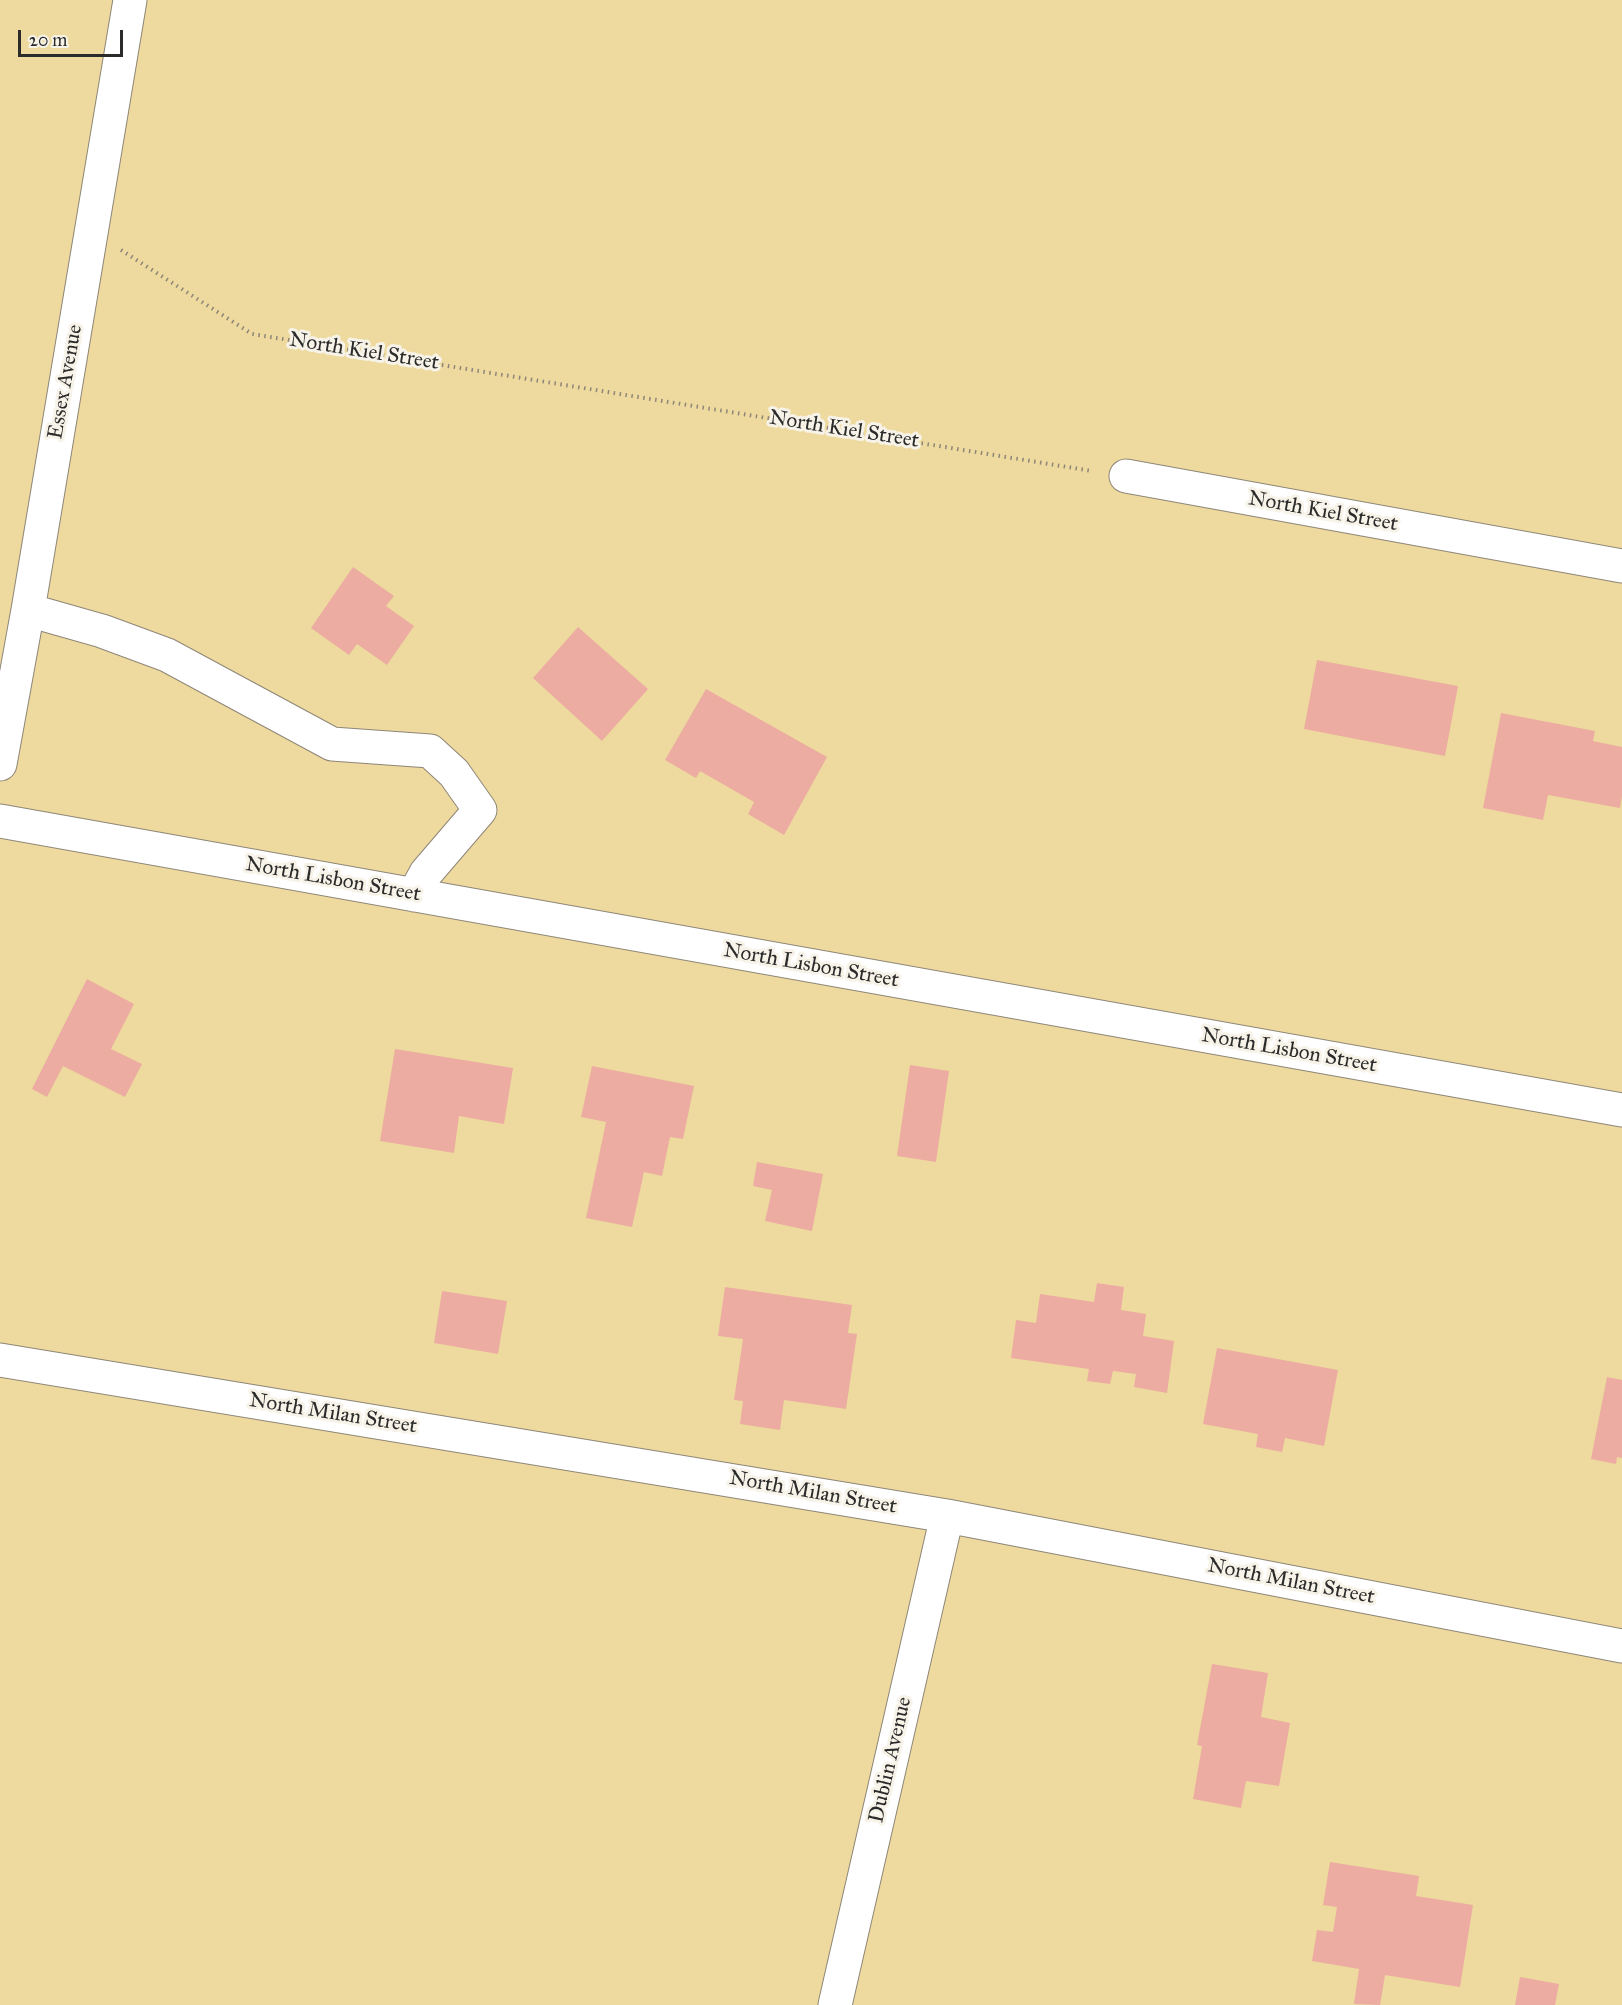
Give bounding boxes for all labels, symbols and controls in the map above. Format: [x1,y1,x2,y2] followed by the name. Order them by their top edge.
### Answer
[21,18,126,56] scale bar
[29,29,67,51] text: 20 m
[44,323,88,441] street label: Essex Avenue
[287,328,441,376] street label: North Kiel Street
[767,406,921,454] street label: North Kiel Street
[1246,486,1400,538] street label: North Kiel Street
[243,852,423,908] street label: North Lisbon Street
[721,938,901,994] street label: North Lisbon Street
[1199,1023,1379,1079] street label: North Lisbon Street
[247,1388,419,1440] street label: North Milan Street
[727,1466,899,1520] street label: North Milan Street
[1205,1553,1377,1611] street label: North Milan Street
[864,1695,918,1825] street label: Dublin Avenue

